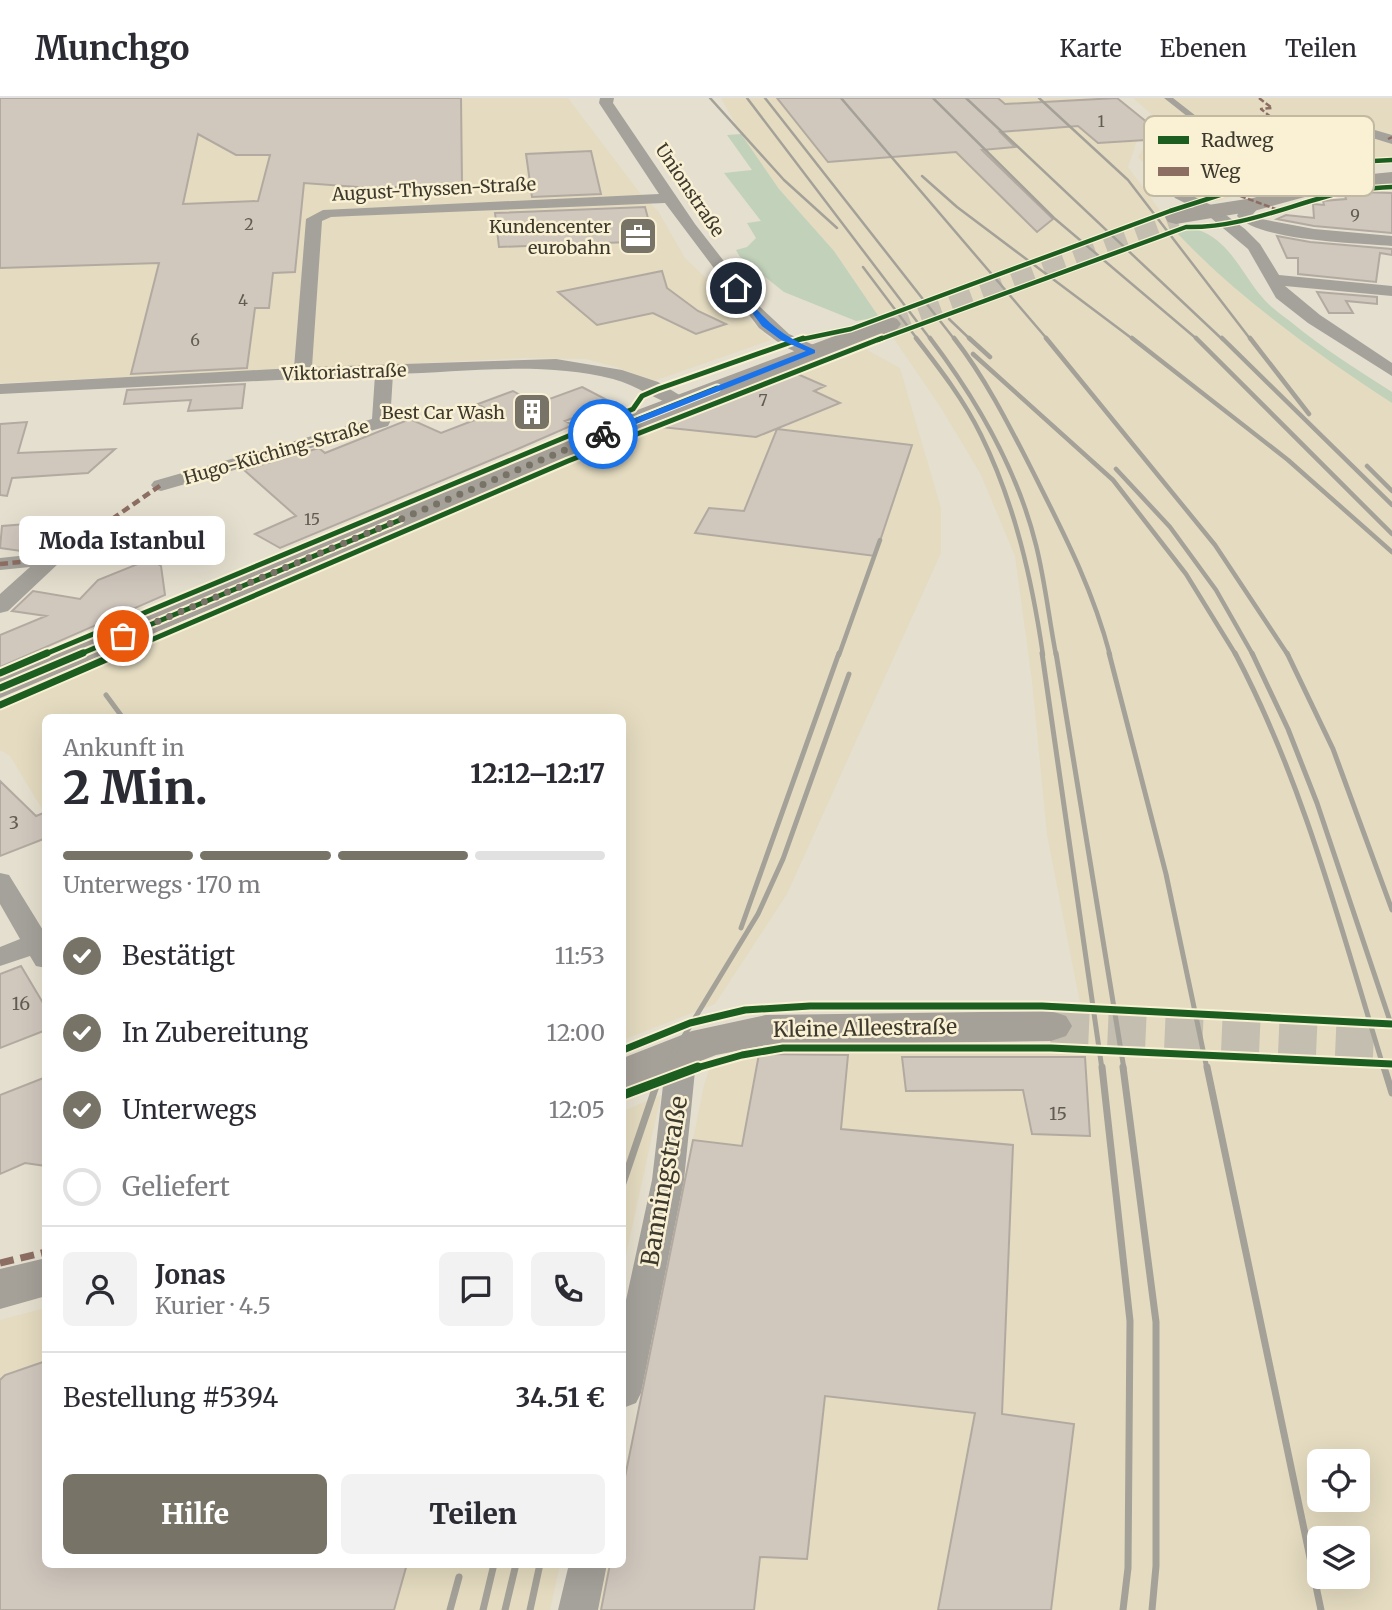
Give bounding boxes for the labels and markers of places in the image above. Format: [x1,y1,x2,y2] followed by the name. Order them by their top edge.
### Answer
[489,215,611,259] place label: Kundencenter eurobahn
[617,215,659,257] office icon: Kundencenter eurobahn
[706,258,766,318] pin
[511,391,553,433] building icon: Best Car Wash
[382,401,505,424] place label: Best Car Wash
[20,517,226,566] callout: Moda Istanbul
[93,606,153,666] pin

